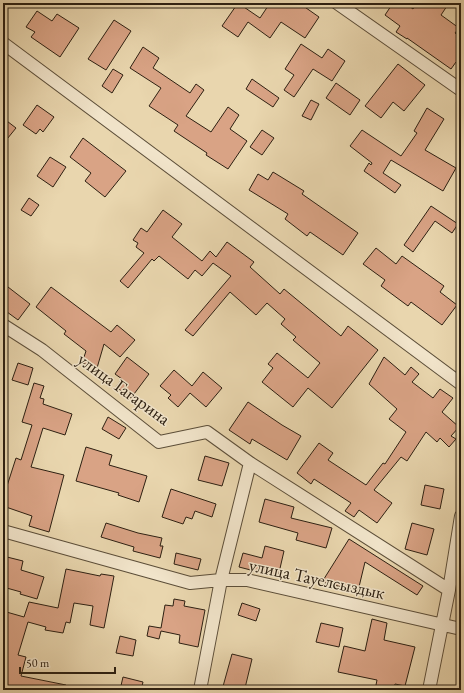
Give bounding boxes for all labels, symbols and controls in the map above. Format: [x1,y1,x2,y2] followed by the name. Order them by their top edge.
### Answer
[73,347,176,430] street label: улица Гагарина
[247,553,388,604] street label: улица Тауелсыздык
[20,649,115,675] scale bar
[26,655,50,671] text: 50 m

